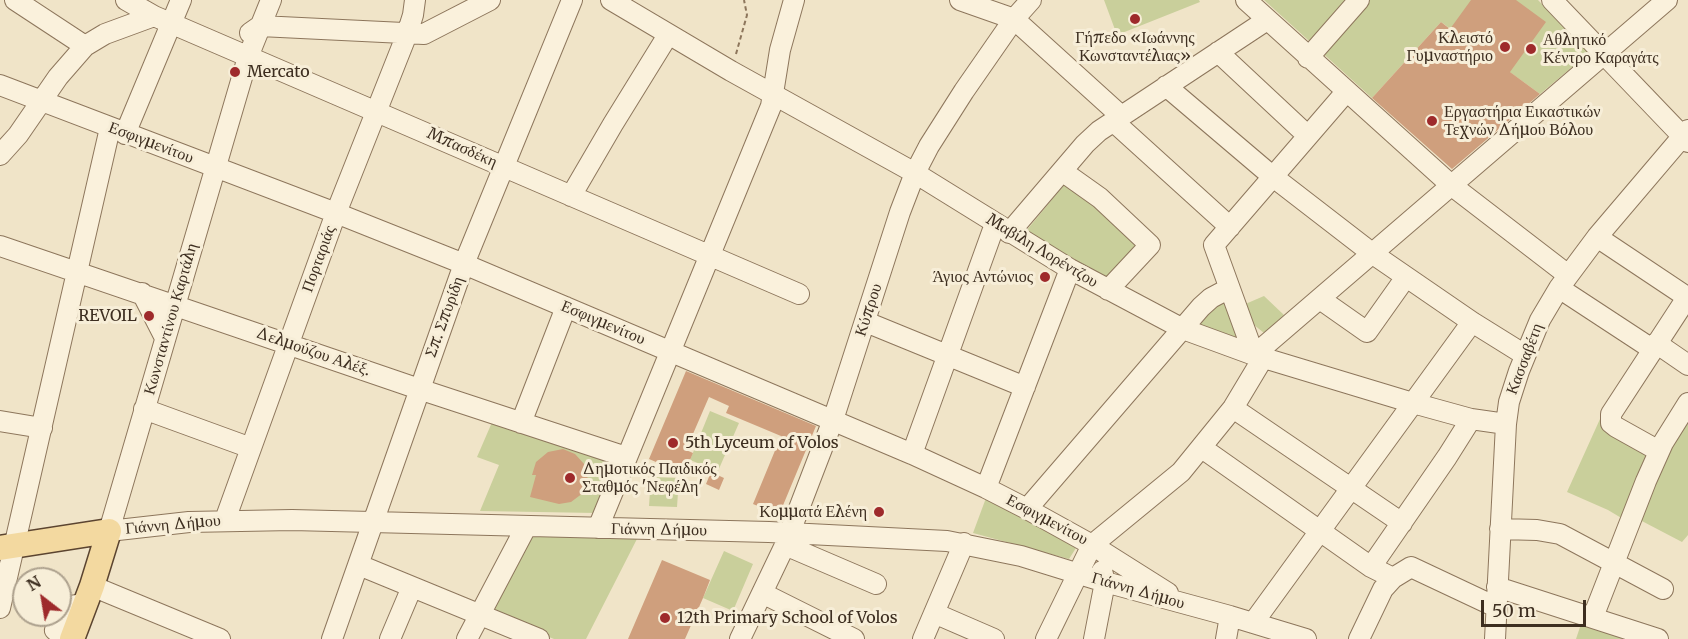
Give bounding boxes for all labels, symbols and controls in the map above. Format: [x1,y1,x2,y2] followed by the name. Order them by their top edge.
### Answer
[1128,12,1142,26] marker: Γήπεδο «Ιωάννης Κωνσταντέλιας»
[1075,28,1195,66] place label: Γήπεδο «Ιωάννης Κωνσταντέλιας»
[1407,28,1493,66] place label: Κλειστό Γυμναστήριο
[1543,30,1659,68] place label: Αθλητικό Κέντρο Καραγάτς
[1498,40,1512,54] marker: Κλειστό Γυμναστήριο
[1524,42,1538,56] marker: Αθλητικό Κέντρο Καραγάτς
[247,62,310,82] place label: Mercato
[228,65,242,79] marker: Mercato
[1444,102,1601,140] place label: Εργαστήρια Εικαστικών Τεχνών Δήμου Βόλου
[1425,114,1439,128] marker: Εργαστήρια Εικαστικών Τεχνών Δήμου Βόλου
[106,118,196,168] street label: Εσφιγμενίτου
[424,124,500,172] street label: Μπασδέκη
[983,210,1101,292] street label: Μαβίλη Λορέντζου
[298,223,340,295] street label: Πορταριάς
[140,241,202,397] street label: Κωνσταντίνου Καρτάλη
[933,267,1033,287] place label: Άγιος Αντώνιος
[1038,270,1052,284] marker: Άγιος Αντώνιος
[422,274,468,360] street label: Σπ. Σπυρίδη
[851,281,887,339] street label: Κύπρου
[558,297,648,349] street label: Εσφιγμενίτου
[78,306,137,326] place label: REVOIL
[142,309,156,323] marker: REVOIL
[1503,321,1547,397] street label: Κασσαβέτη
[253,323,373,381] street label: Δελμούζου Αλέξ.
[685,433,839,453] place label: 5th Lyceum of Volos
[666,436,680,450] marker: 5th Lyceum of Volos
[582,459,717,497] place label: Δημοτικός Παιδικός Σταθμός 'Νεφέλη'
[563,471,577,485] marker: Δημοτικός Παιδικός Σταθμός 'Νεφέλη'
[1003,490,1091,550] street label: Εσφιγμενίτου
[759,502,867,522] place label: Κομματά Ελένη
[872,505,886,519] marker: Κομματά Ελένη
[124,511,222,539] street label: Γιάννη Δήμου
[611,520,707,540] street label: Γιάννη Δήμου
[12,567,72,627] north arrow
[1089,569,1187,613] street label: Γιάννη Δήμου
[23,571,44,595] text: N
[1484,588,1589,626] scale bar
[1492,599,1536,622] text: 50 m
[677,608,898,628] place label: 12th Primary School of Volos
[658,611,672,625] marker: 12th Primary School of Volos

